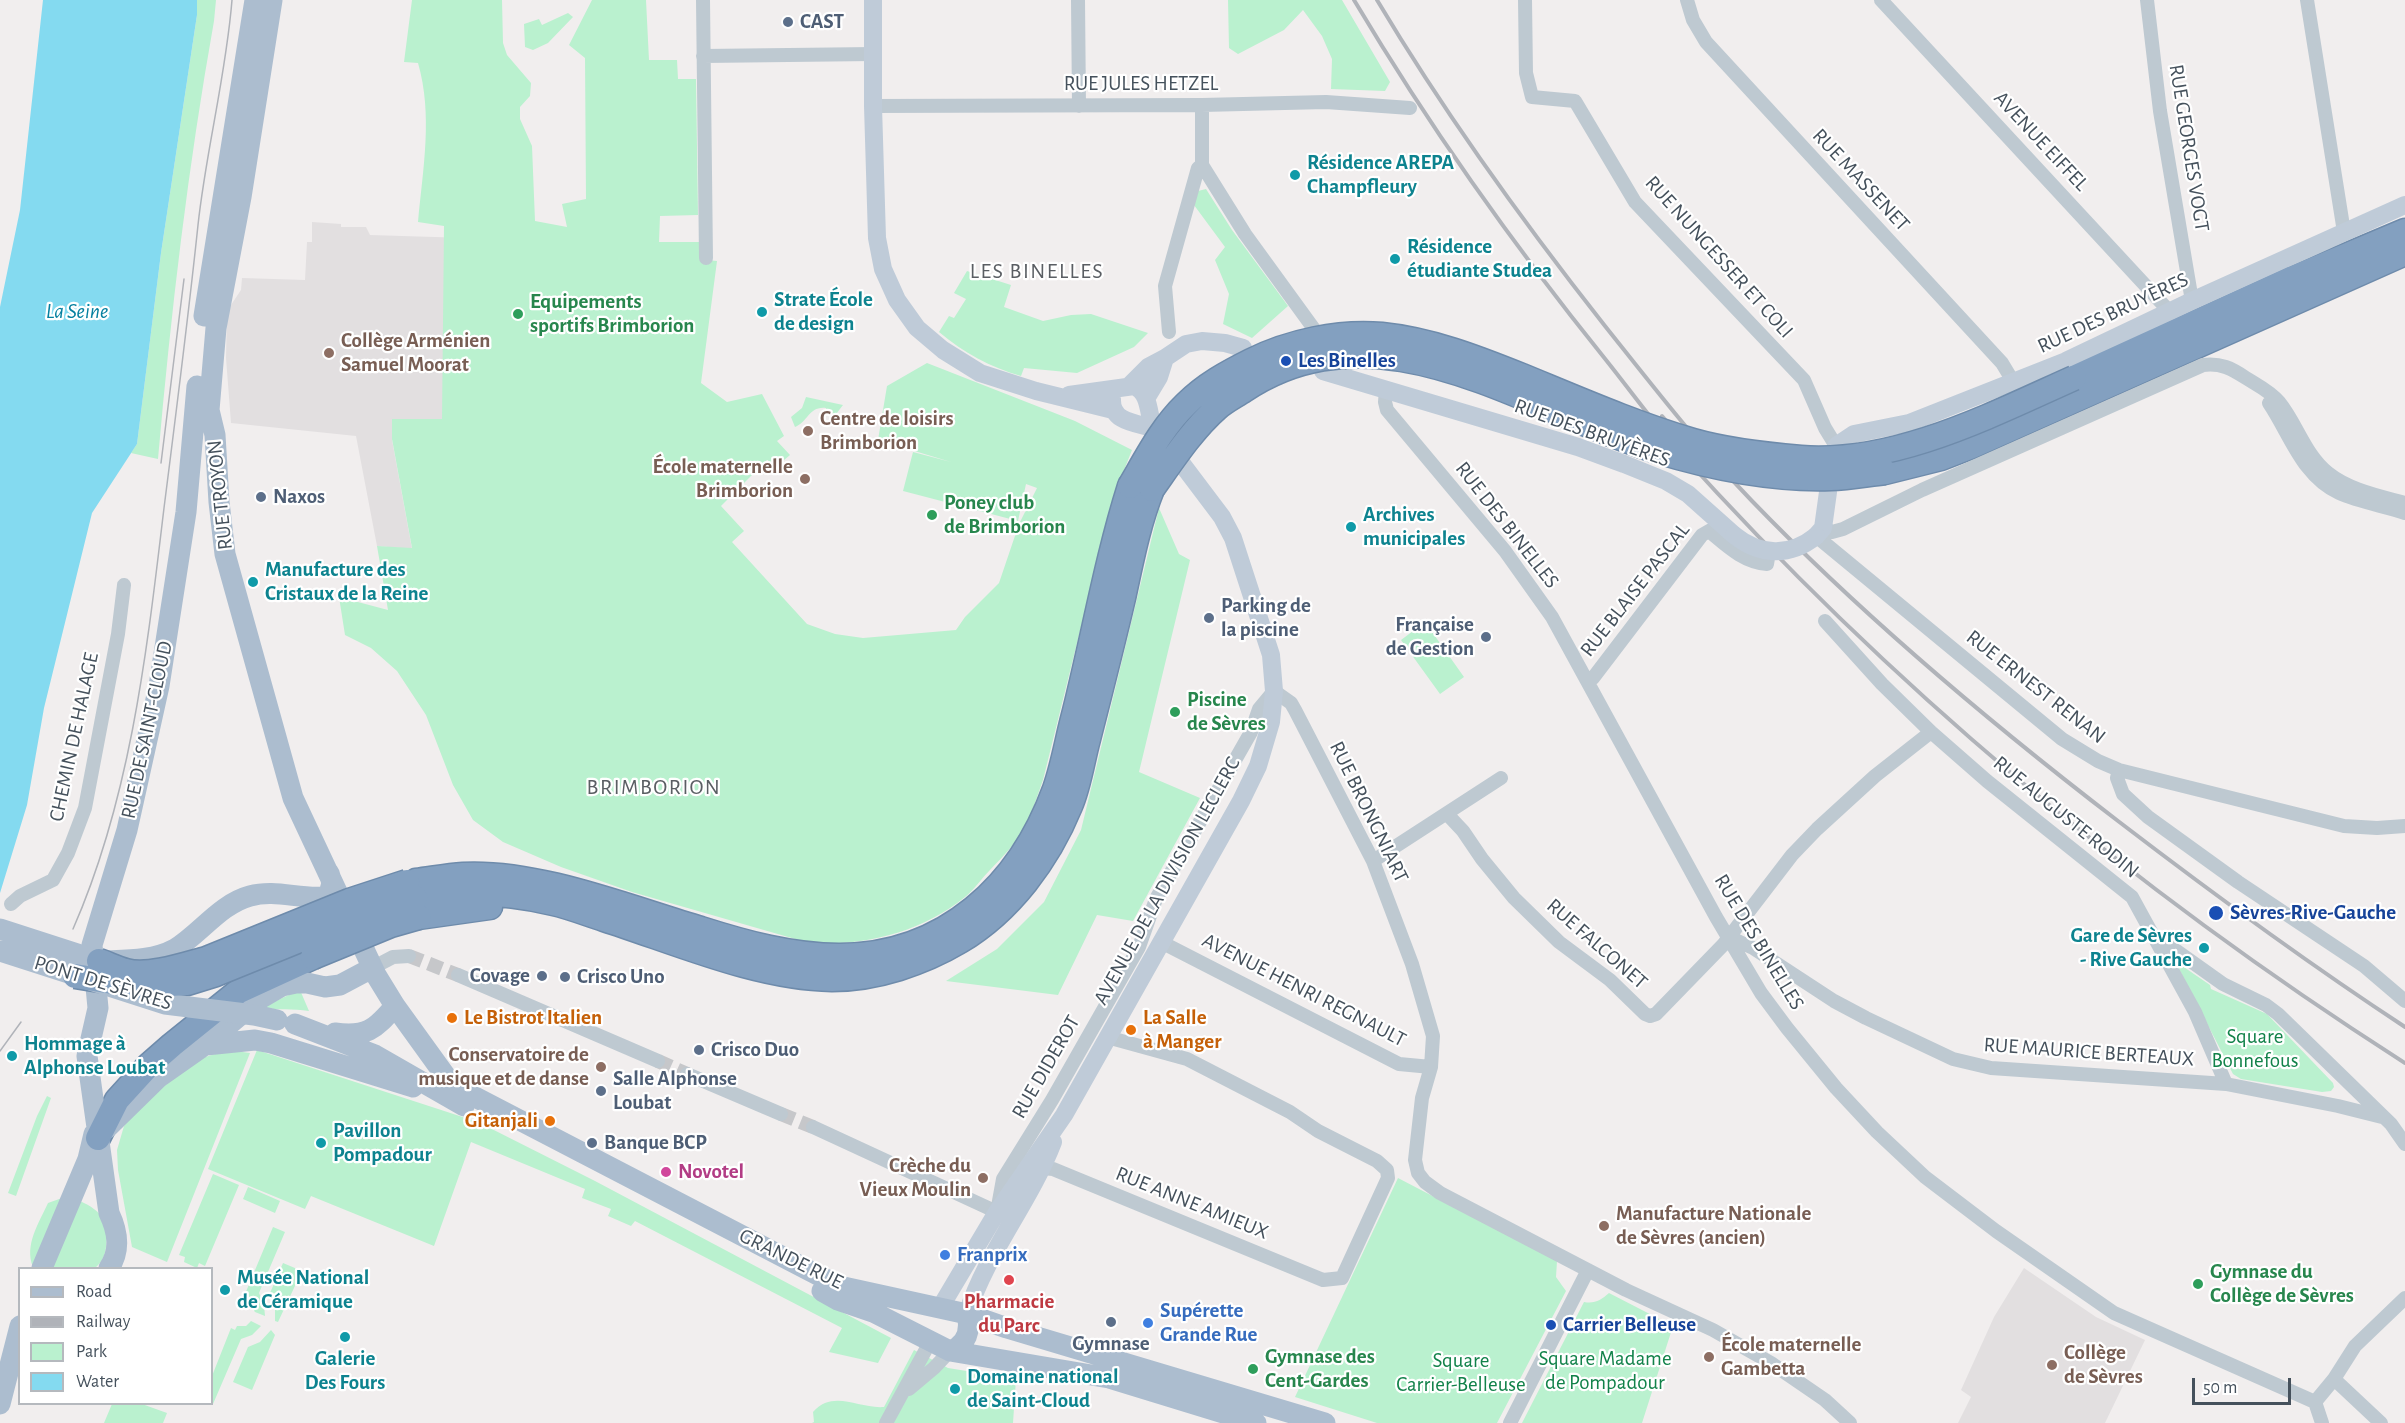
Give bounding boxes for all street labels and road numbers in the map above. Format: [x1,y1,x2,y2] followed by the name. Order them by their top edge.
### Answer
[2163,63,2215,233] street label: RUE GEORGES VOGT
[1064,71,1218,97] street label: RUE JULES HETZEL
[1988,86,2094,196] street label: AVENUE EIFFEL
[1807,123,1915,237] street label: RUE MASSENET
[1639,171,1799,343] street label: RUE NUNGESSER ET COLI
[2034,267,2192,359] street label: RUE DES BRUYÈRES
[1511,393,1673,473] street label: RUE DES BRUYÈRES
[202,439,238,551] street label: RUE TROYON
[1450,457,1564,593] street label: RUE DES BINELLES
[1575,518,1695,662] street label: RUE BLAISE PASCAL
[1961,625,2111,749] street label: RUE ERNEST RENAN
[116,639,178,821] street label: RUE DE SAINT-CLOUD
[44,650,104,824] street label: CHEMIN DE HALAGE
[1324,737,1414,887] street label: RUE BRONGNIART
[1988,750,2144,884] street label: RUE AUGUSTE RODIN
[1088,753,1246,1009] street label: AVENUE DE LA DIVISION LECLERC
[1709,870,1809,1014] street label: RUE DES BINELLES
[1541,893,1653,995] street label: RUE FALCONET
[1198,928,1410,1052] street label: AVENUE HENRI REGNAULT
[31,950,175,1016] street label: PONT DE SÈVRES
[1006,1011,1086,1123] street label: RUE DIDEROT
[1983,1032,2195,1072] street label: RUE MAURICE BERTEAUX
[1112,1161,1272,1245] street label: RUE ANNE AMIEUX
[735,1223,847,1295] street label: GRANDE RUE

